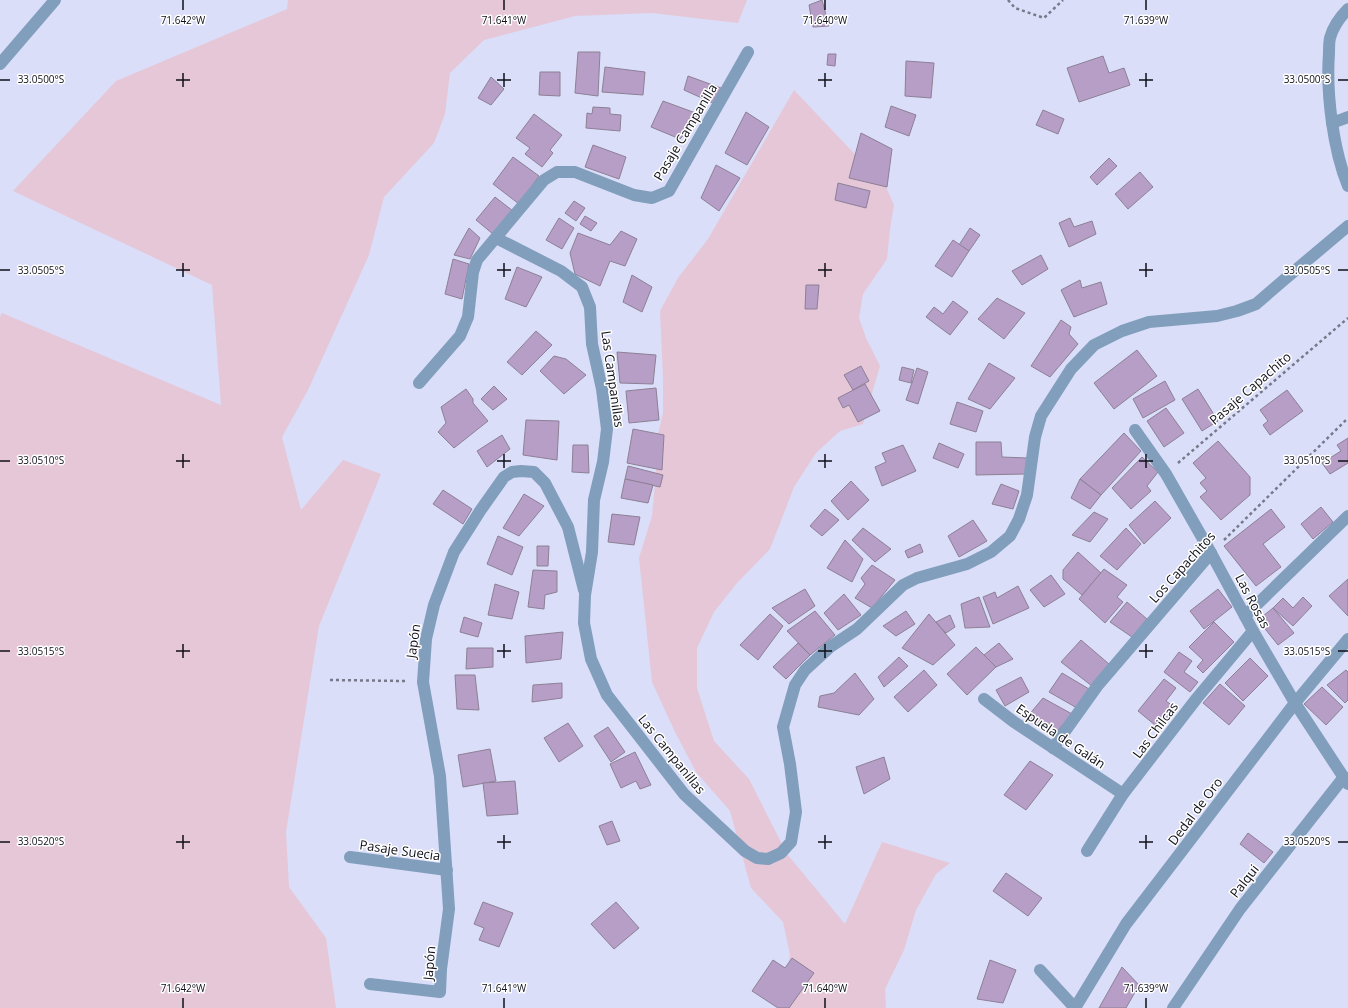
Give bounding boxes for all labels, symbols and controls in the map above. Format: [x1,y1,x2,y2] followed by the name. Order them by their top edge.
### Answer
[161,13,206,27] text: 71.642°W
[482,13,527,27] text: 71.641°W
[803,13,848,27] text: 71.640°W
[1124,13,1169,27] text: 71.639°W
[18,72,64,86] text: 33.0500°S
[1284,72,1330,86] text: 33.0500°S
[649,80,721,184] street label: Pasaje Campanilla
[18,263,64,277] text: 33.0505°S
[1284,263,1330,277] text: 33.0505°S
[597,329,629,429] street label: Las Campanillas
[1205,347,1295,429] street label: Pasaje Capachito
[18,453,64,467] text: 33.0510°S
[1284,453,1330,467] text: 33.0510°S
[1145,527,1219,607] street label: Los Capachitos
[1231,571,1275,631] street label: Las Rosas
[401,623,424,661] street label: Japón
[18,644,64,658] text: 33.0515°S
[1284,644,1330,658] text: 33.0515°S
[1128,698,1182,762] street label: Las Chilcas
[1013,699,1109,773] street label: Espuela de Galán
[634,710,710,798] street label: Las Campanillas
[1164,773,1226,849] street label: Dedal de Oro
[18,834,64,848] text: 33.0520°S
[1284,834,1330,848] text: 33.0520°S
[358,835,442,865] street label: Pasaje Suecia
[1225,861,1263,901] street label: Palqui
[418,945,439,983] street label: Japón
[161,981,206,995] text: 71.642°W
[482,981,527,995] text: 71.641°W
[803,981,848,995] text: 71.640°W
[1124,981,1169,995] text: 71.639°W

